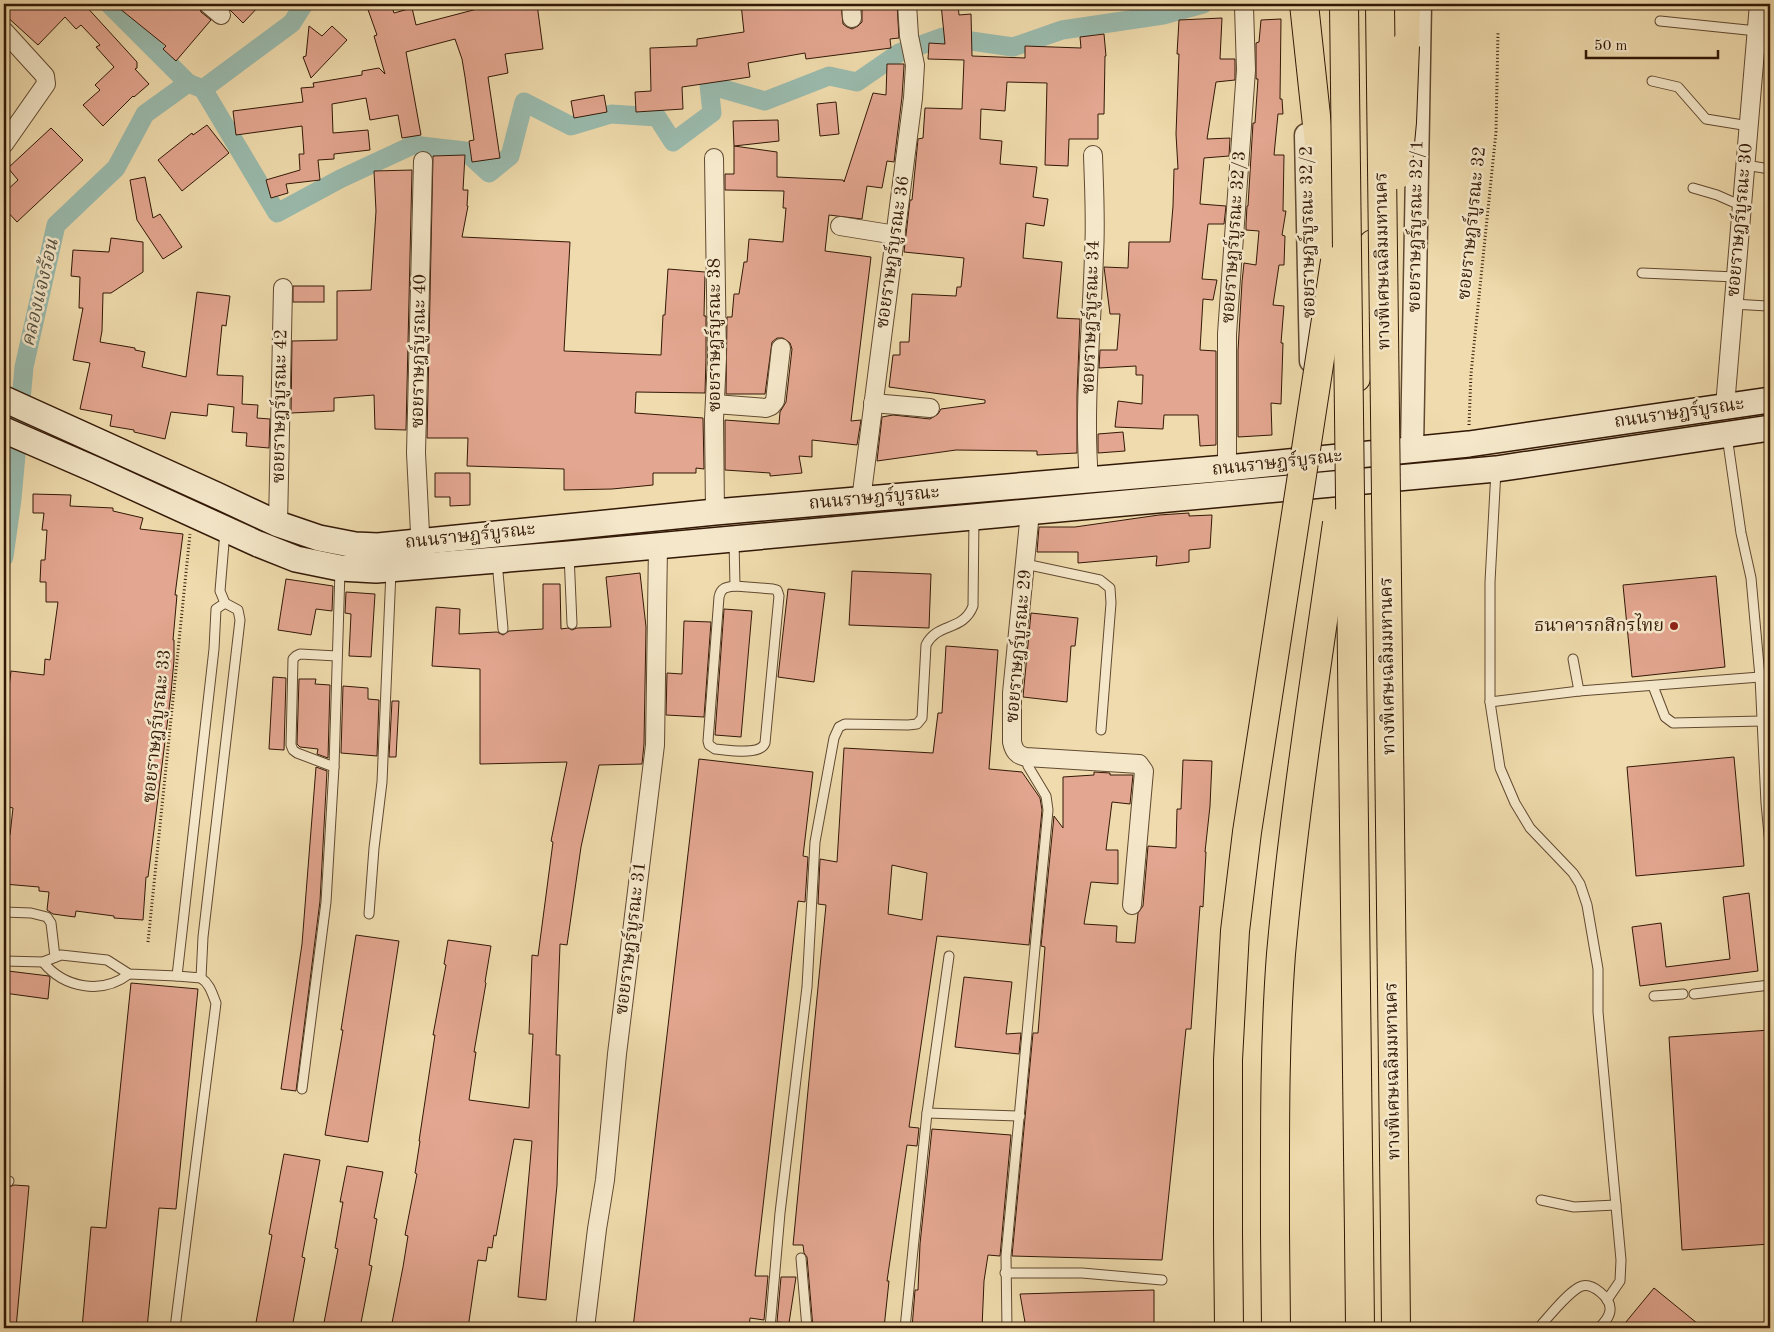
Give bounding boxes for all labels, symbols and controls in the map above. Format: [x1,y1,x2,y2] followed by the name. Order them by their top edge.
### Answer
[1586,28,1719,60] scale bar
[1594,39,1628,54] text: 50 m
[1402,139,1428,313] street label: ซอยราษฎร์บูรณะ 32/1
[1721,142,1757,298] street label: ซอยราษฎร์บูรณะ 30
[1294,145,1320,319] street label: ซอยราษฎร์บูรณะ 32/2
[1452,145,1490,301] street label: ซอยราษฎร์บูรณะ 32
[1216,150,1250,324] street label: ซอยราษฎร์บูรณะ 32/3
[1372,172,1394,350] street label: ทางพิเศษเฉลิมมหานคร
[870,174,914,330] street label: ซอยราษฎร์บูรณะ 36
[16,236,63,349] water label: คลองแจงร้อน
[1076,240,1104,394] street label: ซอยราษฎร์บูรณะ 34
[703,258,725,412] street label: ซอยราษฎร์บูรณะ 38
[406,274,430,428] street label: ซอยราษฎร์บูรณะ 40
[267,329,291,483] street label: ซอยราษฎร์บูรณะ 42
[1613,392,1745,432] street label: ถนนราษฎร์บูรณะ
[1211,444,1343,480] street label: ถนนราษฎร์บูรณะ
[808,480,940,514] street label: ถนนราษฎร์บูรณะ
[404,517,536,553] street label: ถนนราษฎร์บูรณะ
[1000,568,1036,724] street label: ซอยราษฎร์บูรณะ 29
[1377,577,1399,755] street label: ทางพิเศษเฉลิมมหานคร
[1534,613,1664,635] place label: ธนาคารกสิกรไทย
[1668,620,1680,632] marker: ธนาคารกสิกรไทย
[137,648,175,804] street label: ซอยราษฎร์บูรณะ 33
[610,860,650,1016] street label: ซอยราษฎร์บูรณะ 31
[1382,982,1404,1160] street label: ทางพิเศษเฉลิมมหานคร

